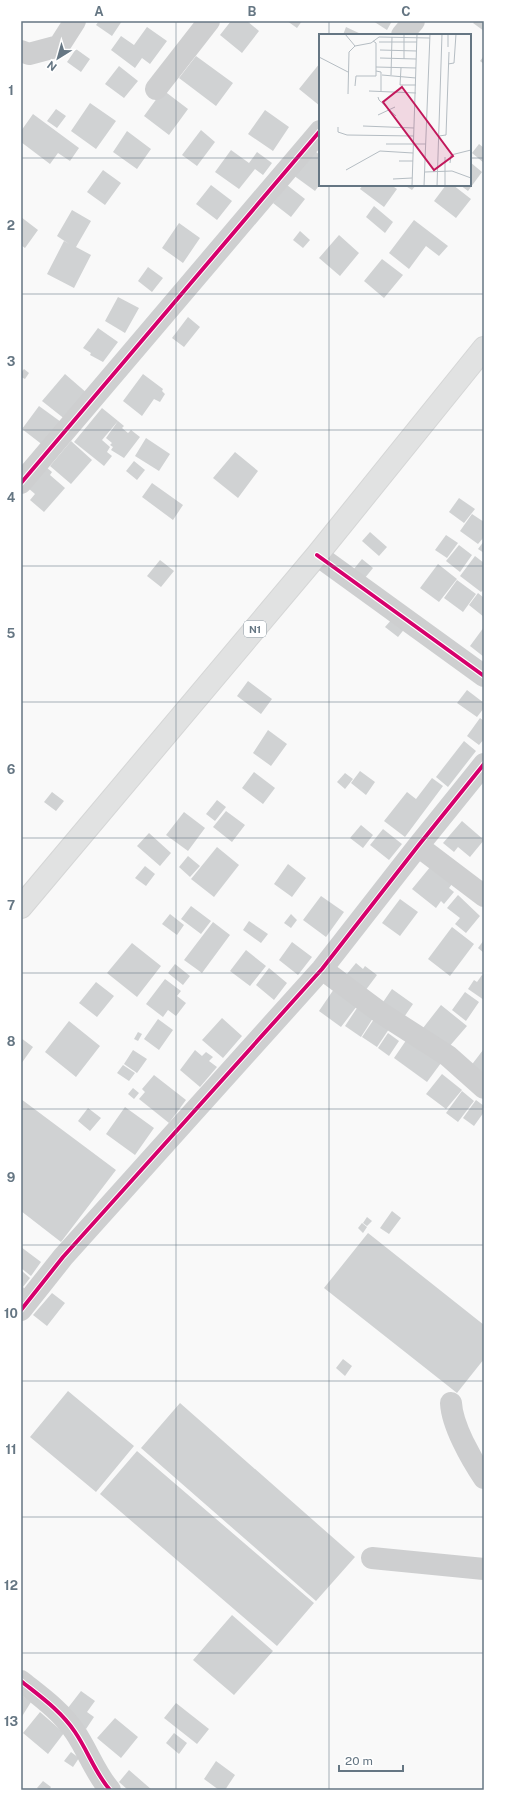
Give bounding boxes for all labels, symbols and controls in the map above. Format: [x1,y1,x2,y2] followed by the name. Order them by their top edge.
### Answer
[94,4,104,19] text: A
[248,4,257,19] text: B
[401,4,411,19] text: C
[319,34,471,186] inset map
[38,38,78,78] north arrow
[45,59,59,73] text: N
[8,83,14,98] text: 1
[7,218,15,233] text: 2
[7,354,16,369] text: 3
[7,490,16,505] text: 4
[244,621,266,637] road number: N1
[7,626,16,641] text: 5
[7,762,16,777] text: 6
[7,898,15,913] text: 7
[7,1034,16,1049] text: 8
[7,1170,15,1185] text: 9
[4,1306,18,1321] text: 10
[5,1442,17,1457] text: 11
[4,1578,18,1593] text: 12
[4,1714,18,1729] text: 13
[339,1747,403,1773] scale bar
[345,1754,373,1768] text: 20 m

